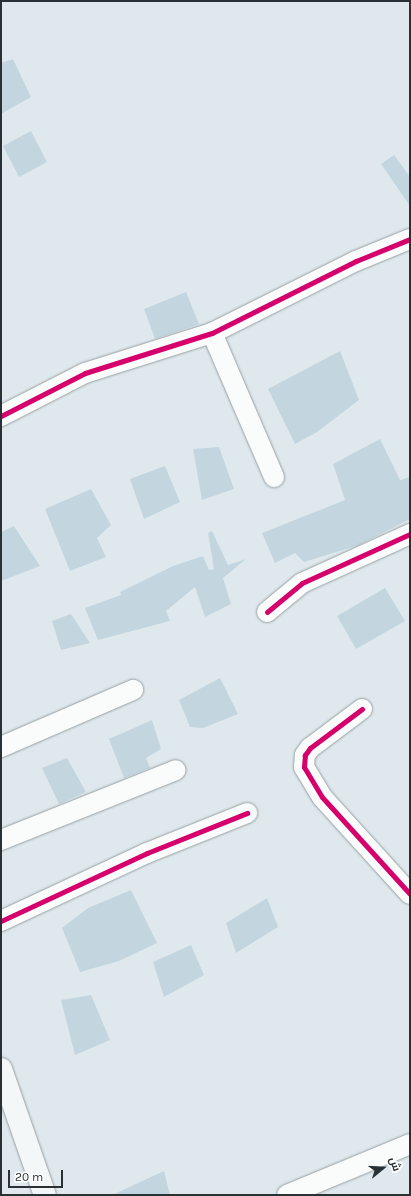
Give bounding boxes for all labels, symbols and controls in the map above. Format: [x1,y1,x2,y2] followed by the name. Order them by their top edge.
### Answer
[363,1148,403,1188] north arrow
[387,1155,403,1173] text: ش
[10,1162,65,1188] scale bar
[15,1170,43,1184] text: 20 m

